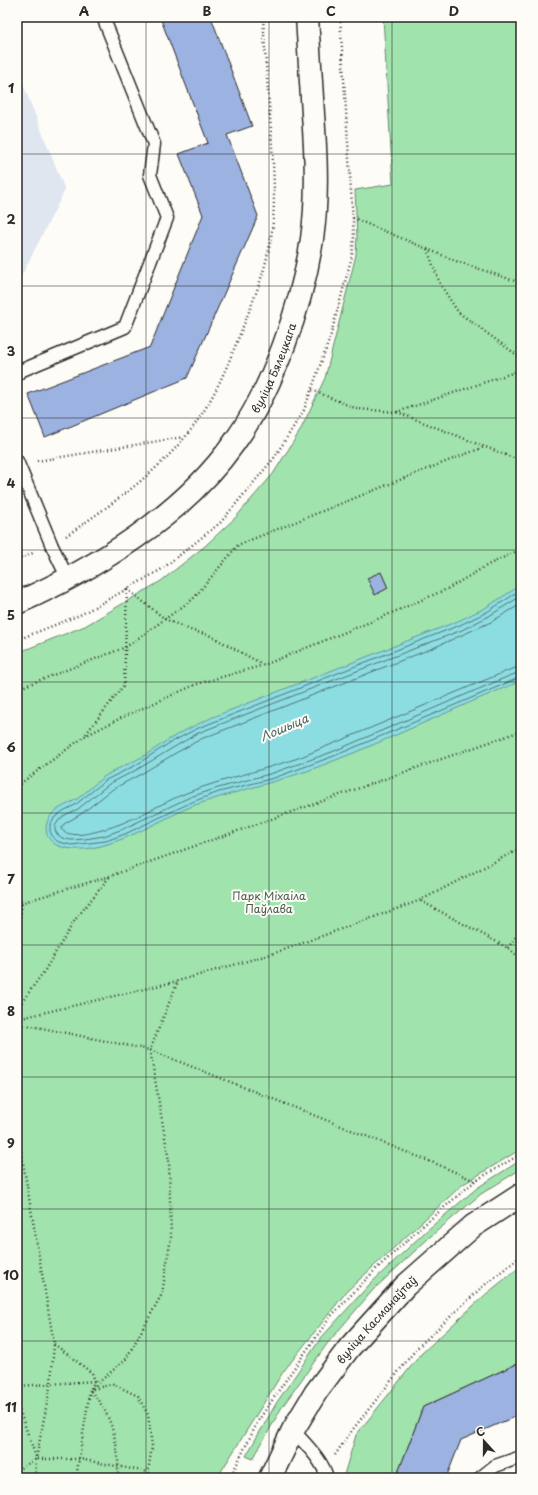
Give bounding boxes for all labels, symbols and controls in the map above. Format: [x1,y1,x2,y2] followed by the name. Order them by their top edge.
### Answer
[79,1,89,20] text: A
[203,1,212,20] text: B
[326,1,336,20] text: C
[449,1,459,20] text: D
[8,78,14,97] text: 1
[6,209,16,228] text: 2
[246,320,300,416] street label: вуліца Бялецкага
[7,341,16,360] text: 3
[7,473,16,492] text: 4
[7,605,15,624] text: 5
[257,709,311,745] water label: Лошыца
[6,737,16,756] text: 6
[7,869,15,888] text: 7
[232,887,306,917] park label: Парк Міхаіла Паўлава
[7,1001,15,1020] text: 8
[7,1133,15,1152] text: 9
[3,1265,19,1284] text: 10
[332,1271,420,1367] street label: вуліца Касманаўтаў
[5,1397,17,1416] text: 11
[464,1421,504,1461] north arrow
[473,1422,487,1441] text: С

